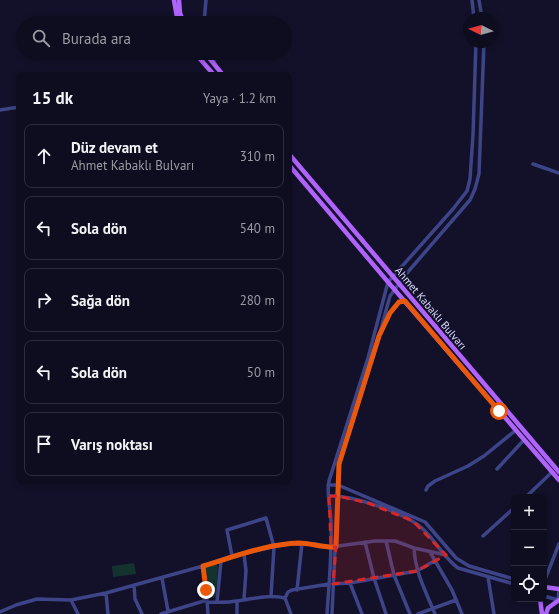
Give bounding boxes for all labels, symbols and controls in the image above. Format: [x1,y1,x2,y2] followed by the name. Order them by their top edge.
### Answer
[463,12,499,48] north arrow
[16,16,292,60] search box
[30,27,52,49] icon: search
[62,29,131,48] text: Burada ara
[32,87,73,109] text: 15 dk
[203,90,276,107] text: Yaya · 1.2 km
[71,138,158,157] text: Düz devam et
[33,145,55,167] icon: ahead
[240,148,275,165] text: 310 m
[71,157,194,174] text: Ahmet Kabaklı Bulvarı
[33,217,55,239] icon: left
[71,219,127,238] text: Sola dön
[240,220,275,237] text: 540 m
[392,264,470,352] street label: Ahmet Kabaklı Bulvarı
[33,289,55,311] icon: right
[71,291,130,310] text: Sağa dön
[240,292,275,309] text: 280 m
[33,361,55,383] icon: left
[71,363,127,382] text: Sola dön
[247,364,275,381] text: 50 m
[490,402,508,420] route start
[33,433,55,455] icon: arrive
[71,435,153,454] text: Varış noktası
[511,494,547,602] map controls
[511,494,547,530] button: +
[511,530,547,566] button: −
[511,566,547,602] button: locate
[197,581,215,599] route end

